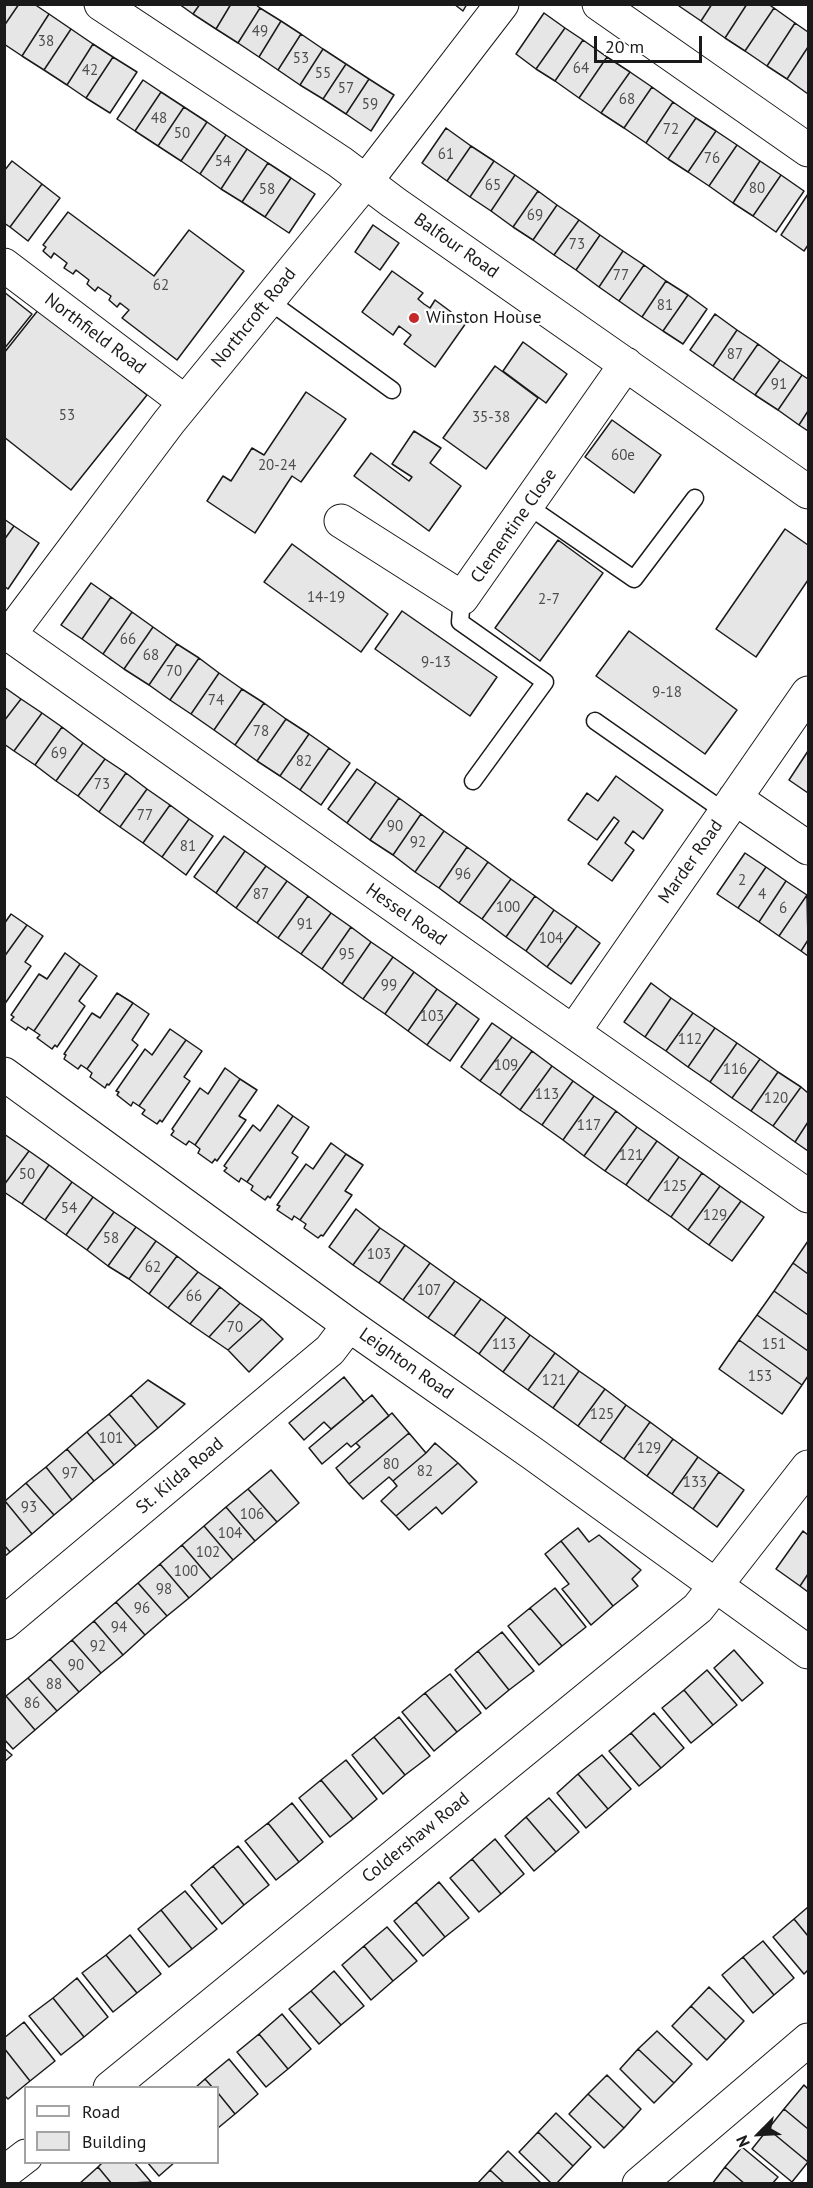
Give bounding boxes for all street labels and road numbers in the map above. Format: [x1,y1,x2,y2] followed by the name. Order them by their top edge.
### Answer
[409,209,503,283] street label: Balfour Road
[207,264,301,372] street label: Northcroft Road
[40,289,150,379] street label: Northfield Road
[466,465,562,587] street label: Clementine Close
[654,816,728,908] street label: Marder Road
[361,879,451,951] street label: Hessel Road
[355,1324,457,1404] street label: Leighton Road
[132,1433,228,1519] street label: St. Kilda Road
[358,1788,474,1888] street label: Coldershaw Road

